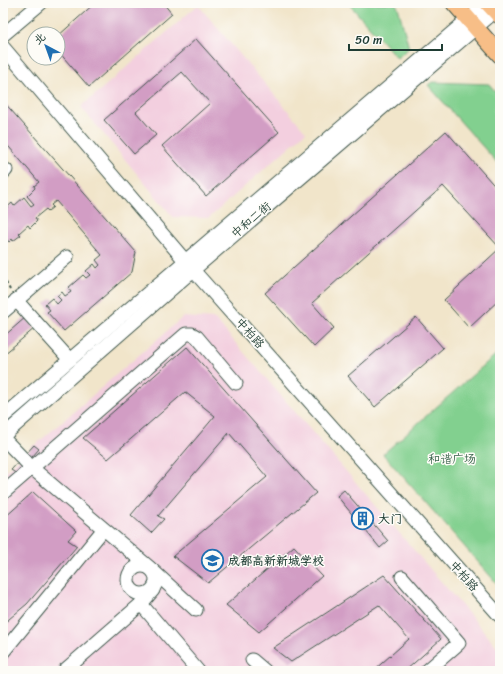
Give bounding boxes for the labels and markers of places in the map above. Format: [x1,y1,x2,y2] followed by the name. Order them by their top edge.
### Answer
[349,506,375,532] building icon: 大门
[378,508,402,530] place label: 大门
[200,548,226,574] school or university icon: 成都高新新城学校
[228,550,324,572] place label: 成都高新新城学校

